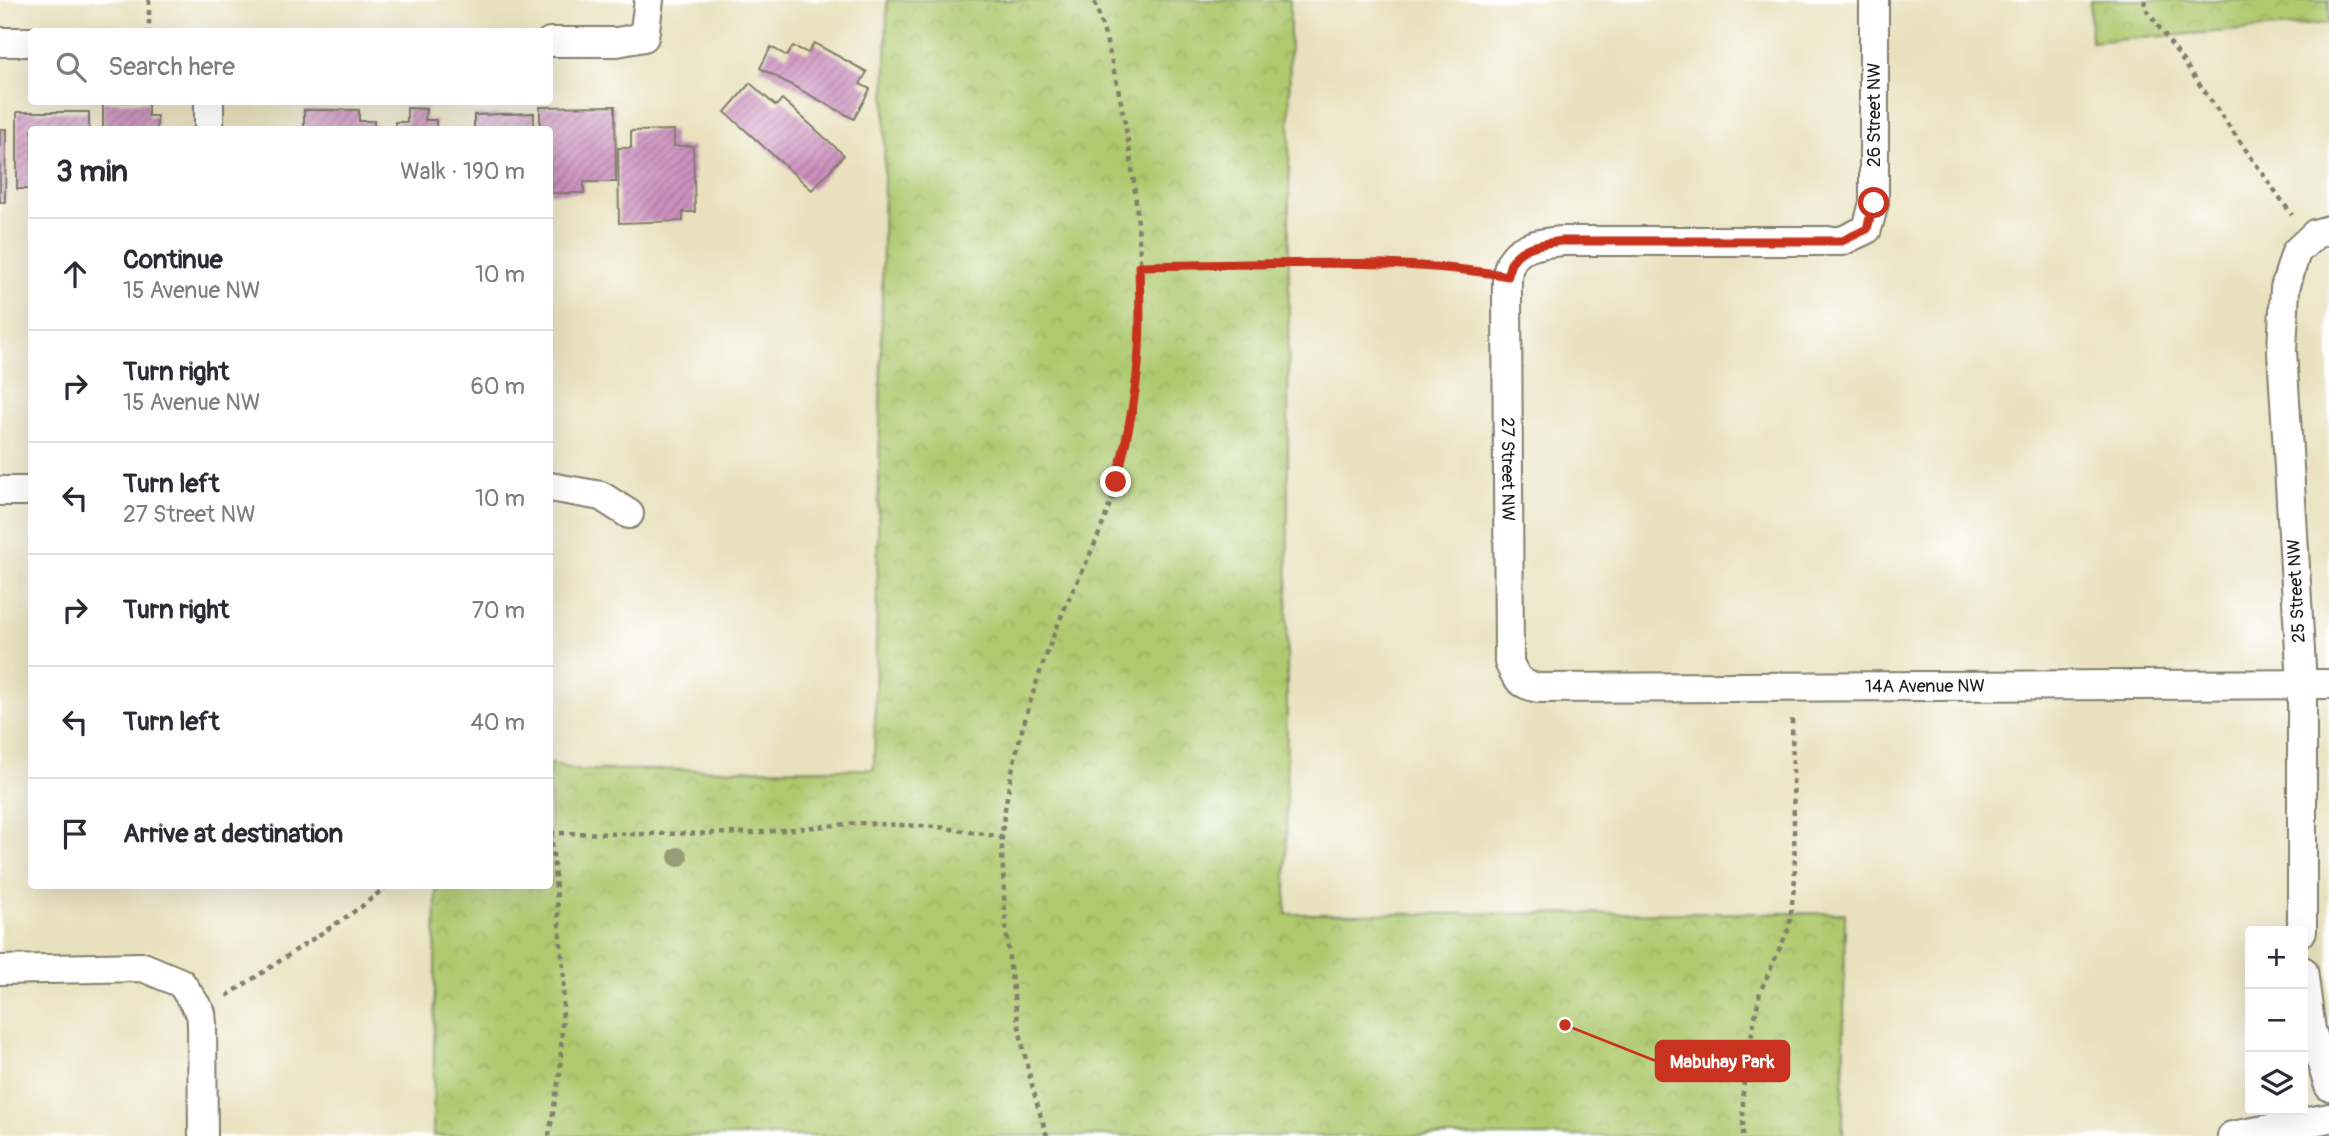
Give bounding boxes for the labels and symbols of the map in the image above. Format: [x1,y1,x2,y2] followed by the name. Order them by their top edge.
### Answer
[1863,63,1886,167] street label: 26 Street NW
[1858,187,1889,218] route start
[1496,417,1519,521] street label: 27 Street NW
[1100,466,1131,497] route end
[2282,538,2311,644] street label: 25 Street NW
[1865,675,1985,698] street label: 14A Avenue NW
[1656,1041,1789,1081] callout: Mabuhay Park
[1670,1050,1775,1074] text: Mabuhay Park

